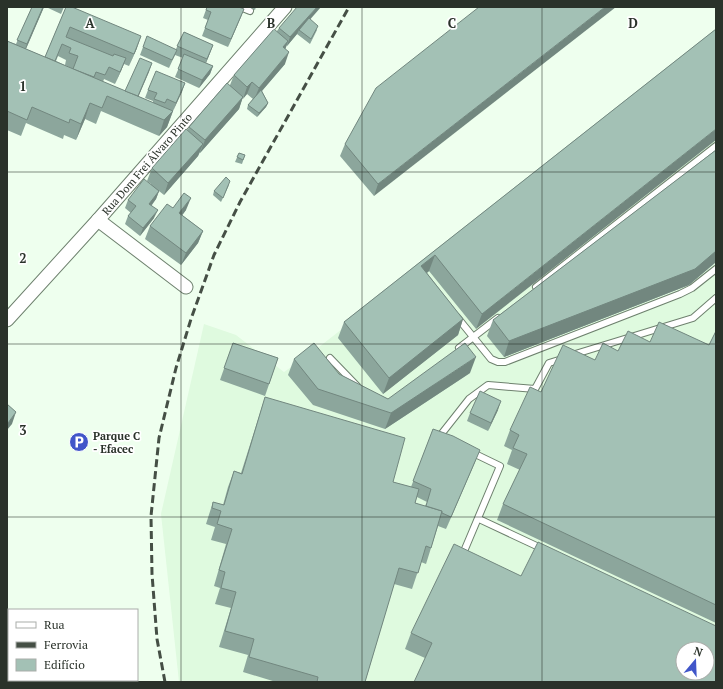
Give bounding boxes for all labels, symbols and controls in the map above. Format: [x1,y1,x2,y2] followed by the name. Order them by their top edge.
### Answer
[85,14,95,32] text: A
[267,14,275,32] text: B
[448,14,456,32] text: C
[628,14,638,32] text: D
[19,77,27,95] text: 1
[99,110,195,218] street label: Rua Dom Frei Álvaro Pinto
[19,249,27,267] text: 2
[19,421,27,439] text: 3
[93,429,140,456] place label: Parque C - Efacec
[68,431,90,453] parking icon: Parque C - Efacec
[8,609,138,681] legend
[44,617,65,632] text: Rua
[44,637,88,652] text: Ferrovia
[675,641,715,681] north arrow
[692,644,705,660] text: N
[44,657,85,672] text: Edifício

